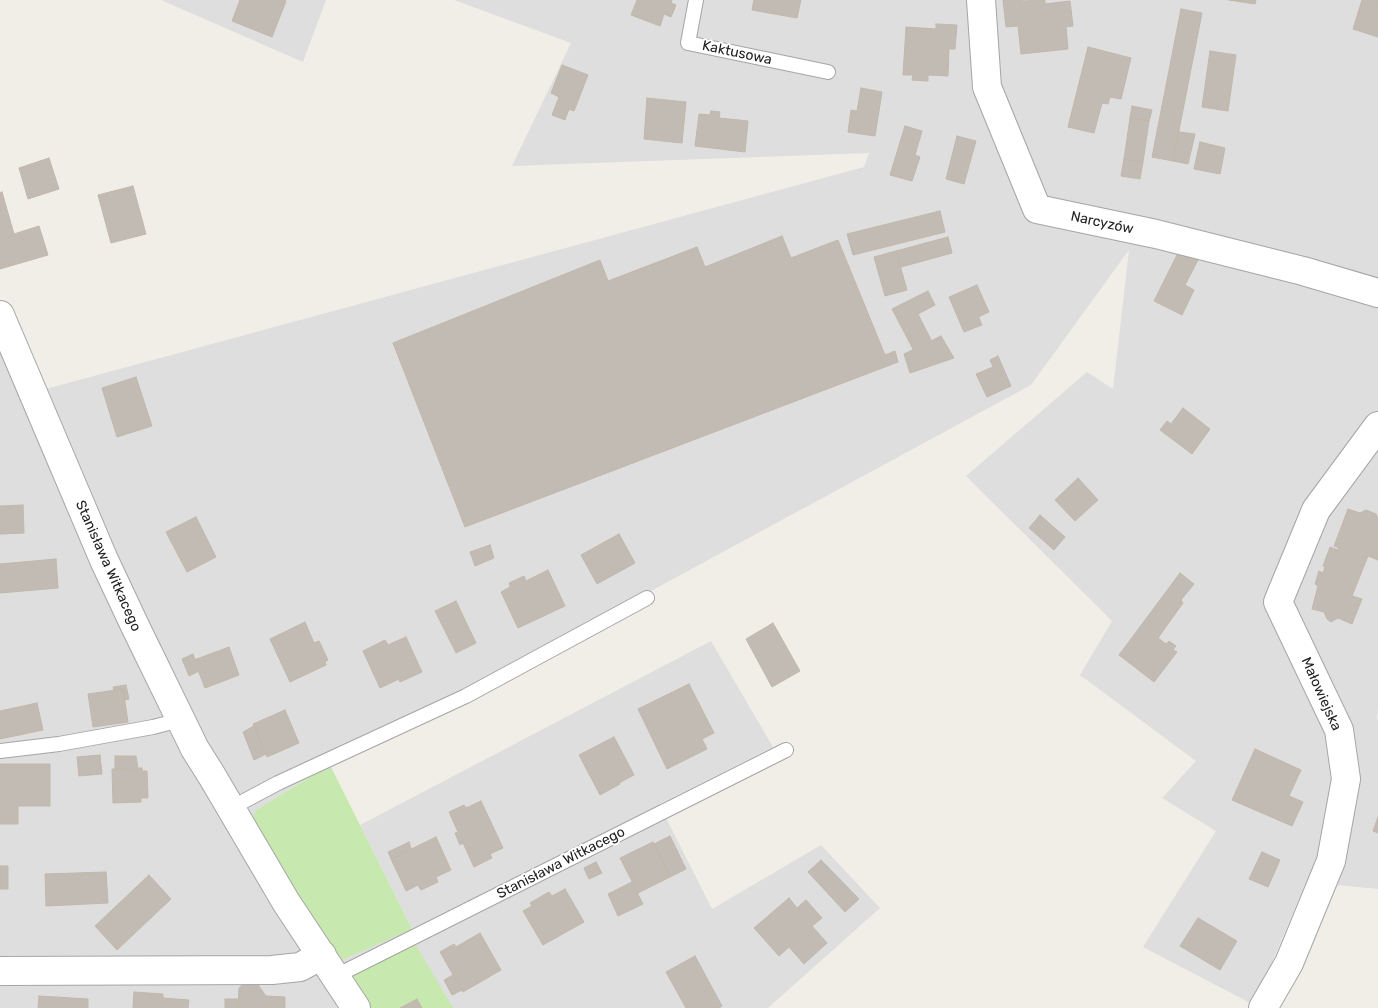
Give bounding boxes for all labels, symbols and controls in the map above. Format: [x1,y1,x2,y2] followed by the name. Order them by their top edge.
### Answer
[701,37,773,69] street label: Kaktusowa
[1069,208,1135,238] street label: Narcyzów
[72,498,144,634] street label: Stanisława Witkacego
[1297,655,1345,733] street label: Małowiejska
[494,823,628,903] street label: Stanisława Witkacego

